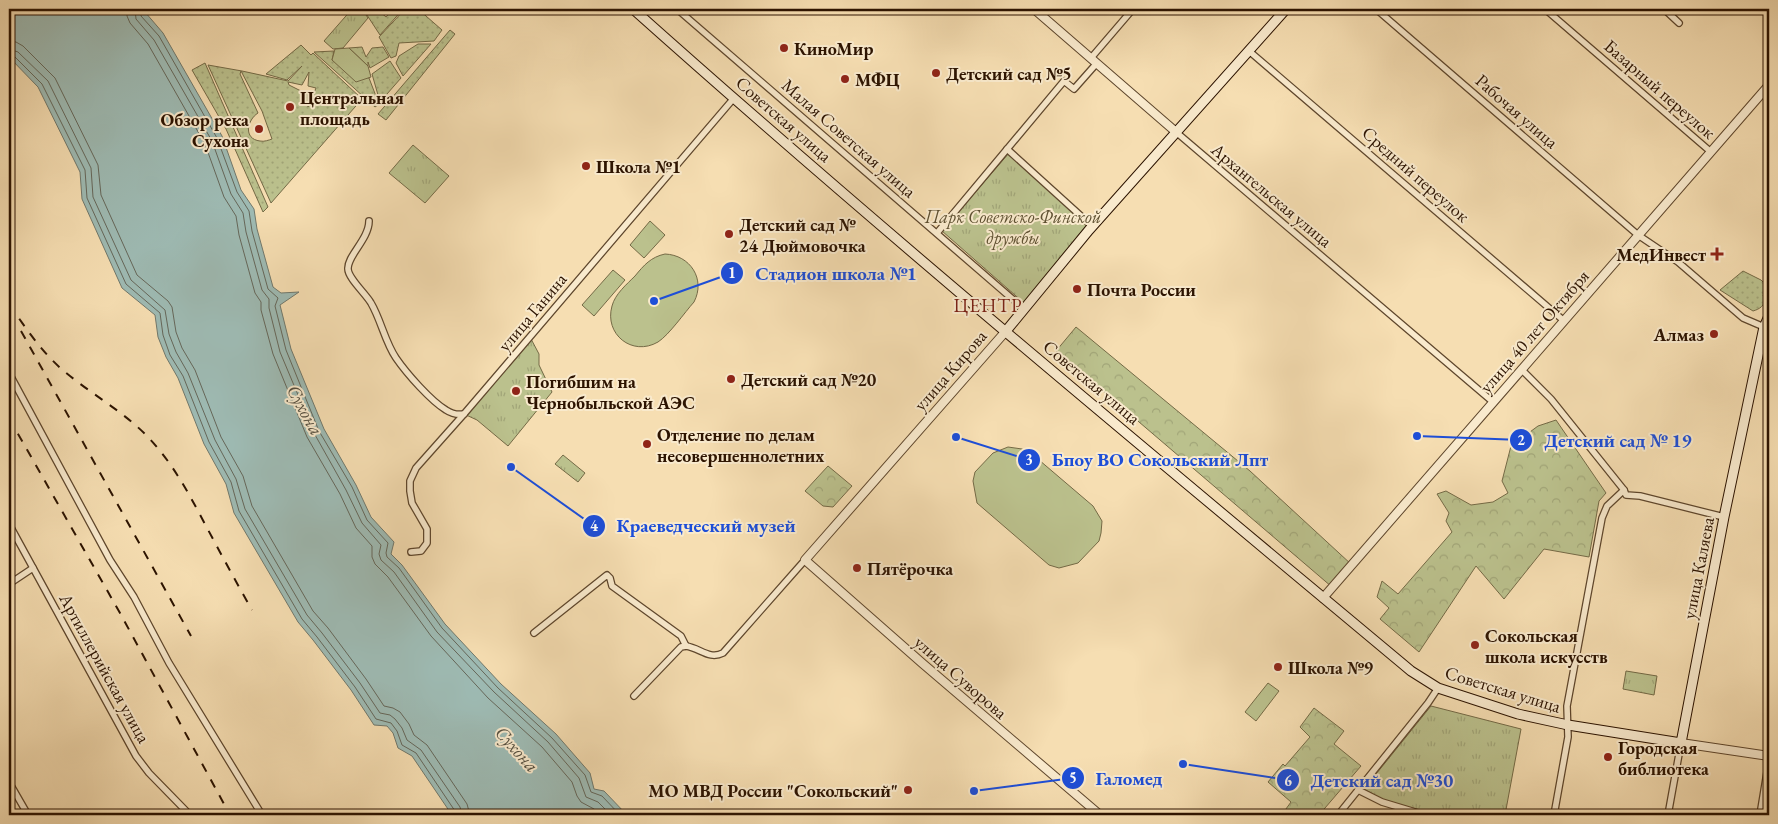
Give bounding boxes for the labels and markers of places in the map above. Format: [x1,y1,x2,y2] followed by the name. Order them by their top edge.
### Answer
[794,37,873,60] place label: КиноМир
[778,42,790,54] marker: КиноМир
[946,62,1072,85] place label: Детский сад №5
[930,67,942,79] marker: Детский сад №5
[855,68,900,91] place label: МФЦ
[839,73,851,85] marker: МФЦ
[300,86,404,130] place label: Центральная площадь
[284,101,296,113] marker: Центральная площадь
[161,108,249,152] place label: Обзор река Сухона
[253,123,265,135] marker: Обзор река Сухона
[596,155,681,178] place label: Школа №1
[580,160,592,172] marker: Школа №1
[739,213,866,257] place label: Детский сад № 24 Дюймовочка
[723,228,735,240] marker: Детский сад № 24 Дюймовочка
[1616,243,1706,266] place label: МедИнвест
[1710,247,1724,261] marker: МедИнвест
[720,256,926,290] callout: Стадион школа №1
[1087,278,1196,301] place label: Почта России
[1071,283,1083,295] marker: Почта России
[1653,323,1704,346] place label: Алмаз
[1708,328,1720,340] marker: Алмаз
[741,368,877,391] place label: Детский сад №20
[526,370,695,414] place label: Погибшим на Чернобыльской АЭС
[725,373,737,385] marker: Детский сад №20
[510,385,522,397] marker: Погибшим на Чернобыльской АЭС
[657,423,824,467] place label: Отделение по делам несовершеннолетних
[1509,423,1701,457] callout: Детский сад № 19
[641,438,653,450] marker: Отделение по делам несовершеннолетних
[1017,443,1278,477] callout: Бпоу ВО Сокольский Лпт
[581,509,805,543] callout: Краеведческий музей
[867,557,953,580] place label: Пятёрочка
[851,562,863,574] marker: Пятёрочка
[1485,624,1608,668] place label: Сокольская школа искусств
[1469,639,1481,651] marker: Сокольская школа искусств
[1288,656,1373,679] place label: Школа №9
[1272,661,1284,673] marker: Школа №9
[1618,736,1709,780] place label: Городская библиотека
[1602,751,1614,763] marker: Городская библиотека
[1061,761,1173,795] callout: Галомед
[1275,763,1463,797] callout: Детский сад №30
[648,779,898,802] place label: МО МВД России "Сокольский"
[902,784,914,796] marker: МО МВД России "Сокольский"

